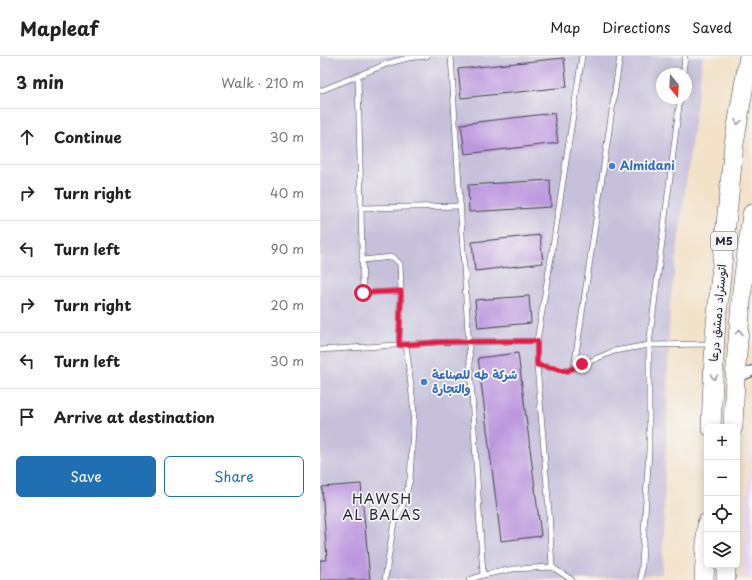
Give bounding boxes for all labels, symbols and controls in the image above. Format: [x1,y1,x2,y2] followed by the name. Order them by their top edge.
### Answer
[20,14,98,42] text: Mapleaf
[550,17,580,38] text: Map
[602,17,670,38] text: Directions
[692,17,732,38] text: Saved
[656,68,692,104] north arrow
[16,69,64,95] text: 3 min
[221,73,304,92] text: Walk · 210 m
[734,119,742,125] one-way arrow
[54,125,122,148] text: Continue
[16,126,38,148] icon: ahead
[270,127,304,146] text: 30 m
[620,156,675,174] place label: Almidani
[607,161,617,171] marker: Almidani
[54,181,131,204] text: Turn right
[16,182,38,204] icon: right
[270,183,304,202] text: 40 m
[711,232,737,250] road number: M5
[54,237,120,260] text: Turn left
[16,238,38,260] icon: left
[271,239,304,258] text: 90 m
[704,263,730,362] street label: اتوستراد دمشق درعا
[354,284,372,302] route start
[54,293,131,316] text: Turn right
[16,294,38,316] icon: right
[270,295,304,314] text: 20 m
[734,329,743,335] one-way arrow
[54,349,120,372] text: Turn left
[16,350,38,372] icon: left
[270,351,304,370] text: 30 m
[573,355,591,373] route end
[432,365,517,397] place label: شركة طه للصناعة والتجارة
[709,374,718,380] one-way arrow
[419,377,429,387] marker: شركة طه للصناعة والتجارة
[54,405,215,428] text: Arrive at destination
[16,406,38,428] icon: arrive
[704,424,740,568] map controls
[704,424,740,460] button: +
[16,456,156,497] button: Save
[164,456,304,497] button: Share
[704,460,740,496] button: −
[343,488,421,525] district label: HAWSH AL BALAS
[704,496,740,532] button: locate
[704,532,740,568] button: layers

